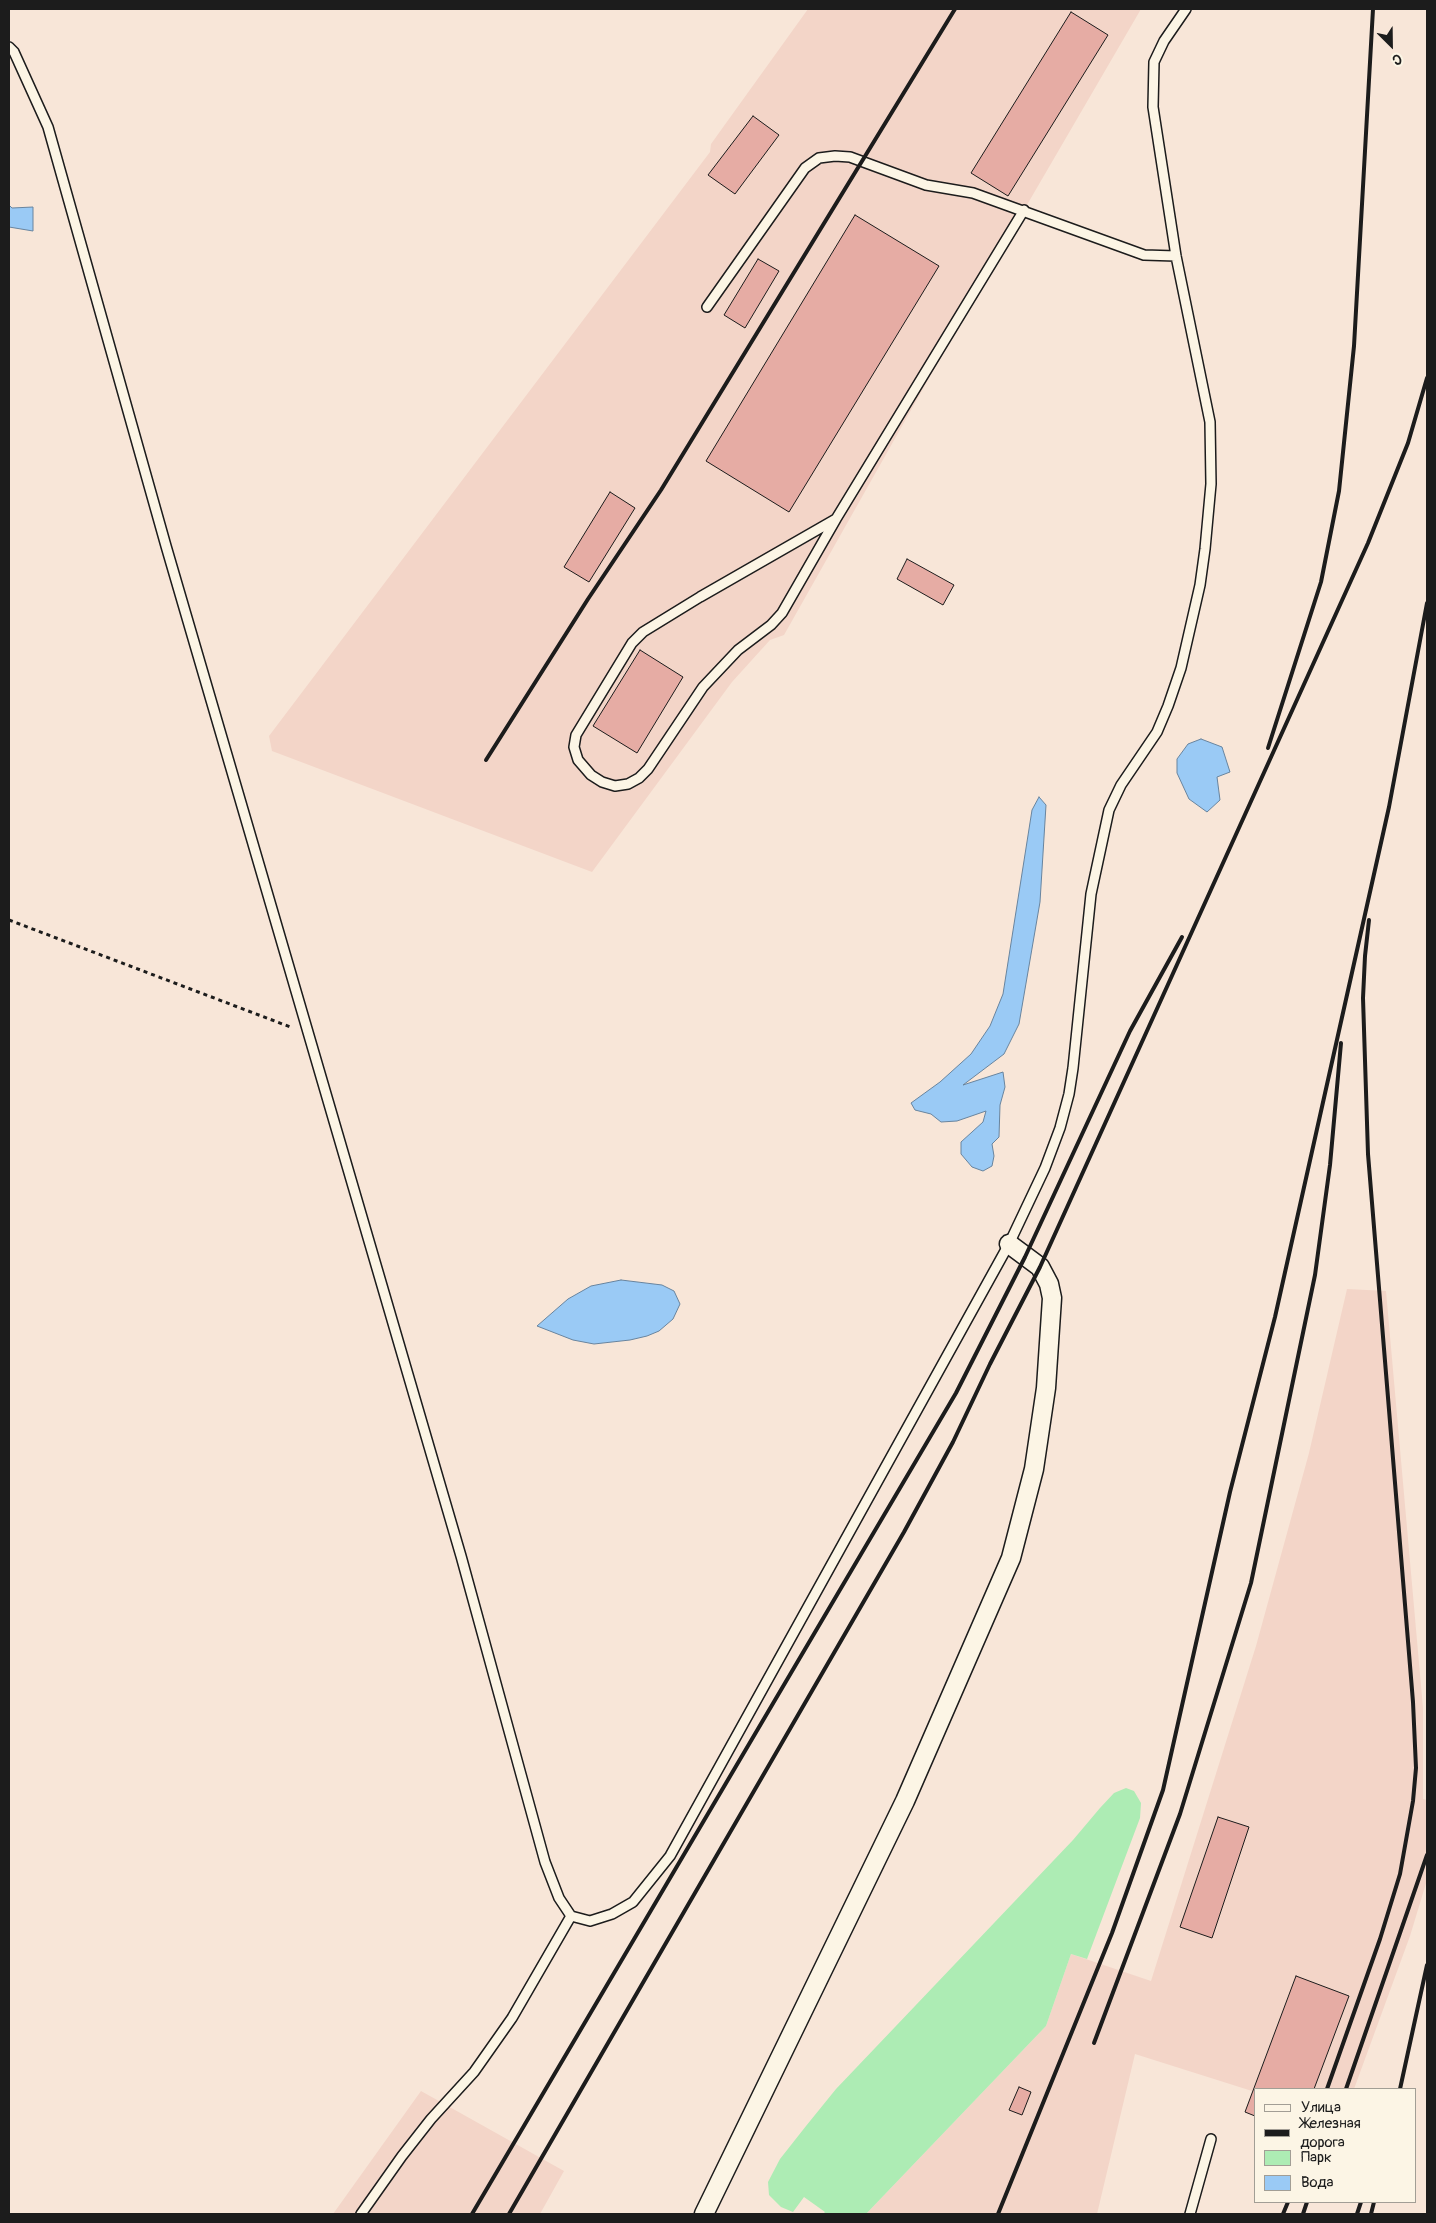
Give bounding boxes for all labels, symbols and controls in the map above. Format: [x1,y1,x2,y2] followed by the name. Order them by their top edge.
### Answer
[1366,20,1416,70] north arrow
[1390,50,1404,69] text: С
[1254,2088,1416,2203] legend
[1301,2098,1341,2117] text: Улица
[1300,2114,1361,2152] text: Железная дорога
[1301,2148,1332,2167] text: Парк
[1301,2173,1334,2192] text: Вода

